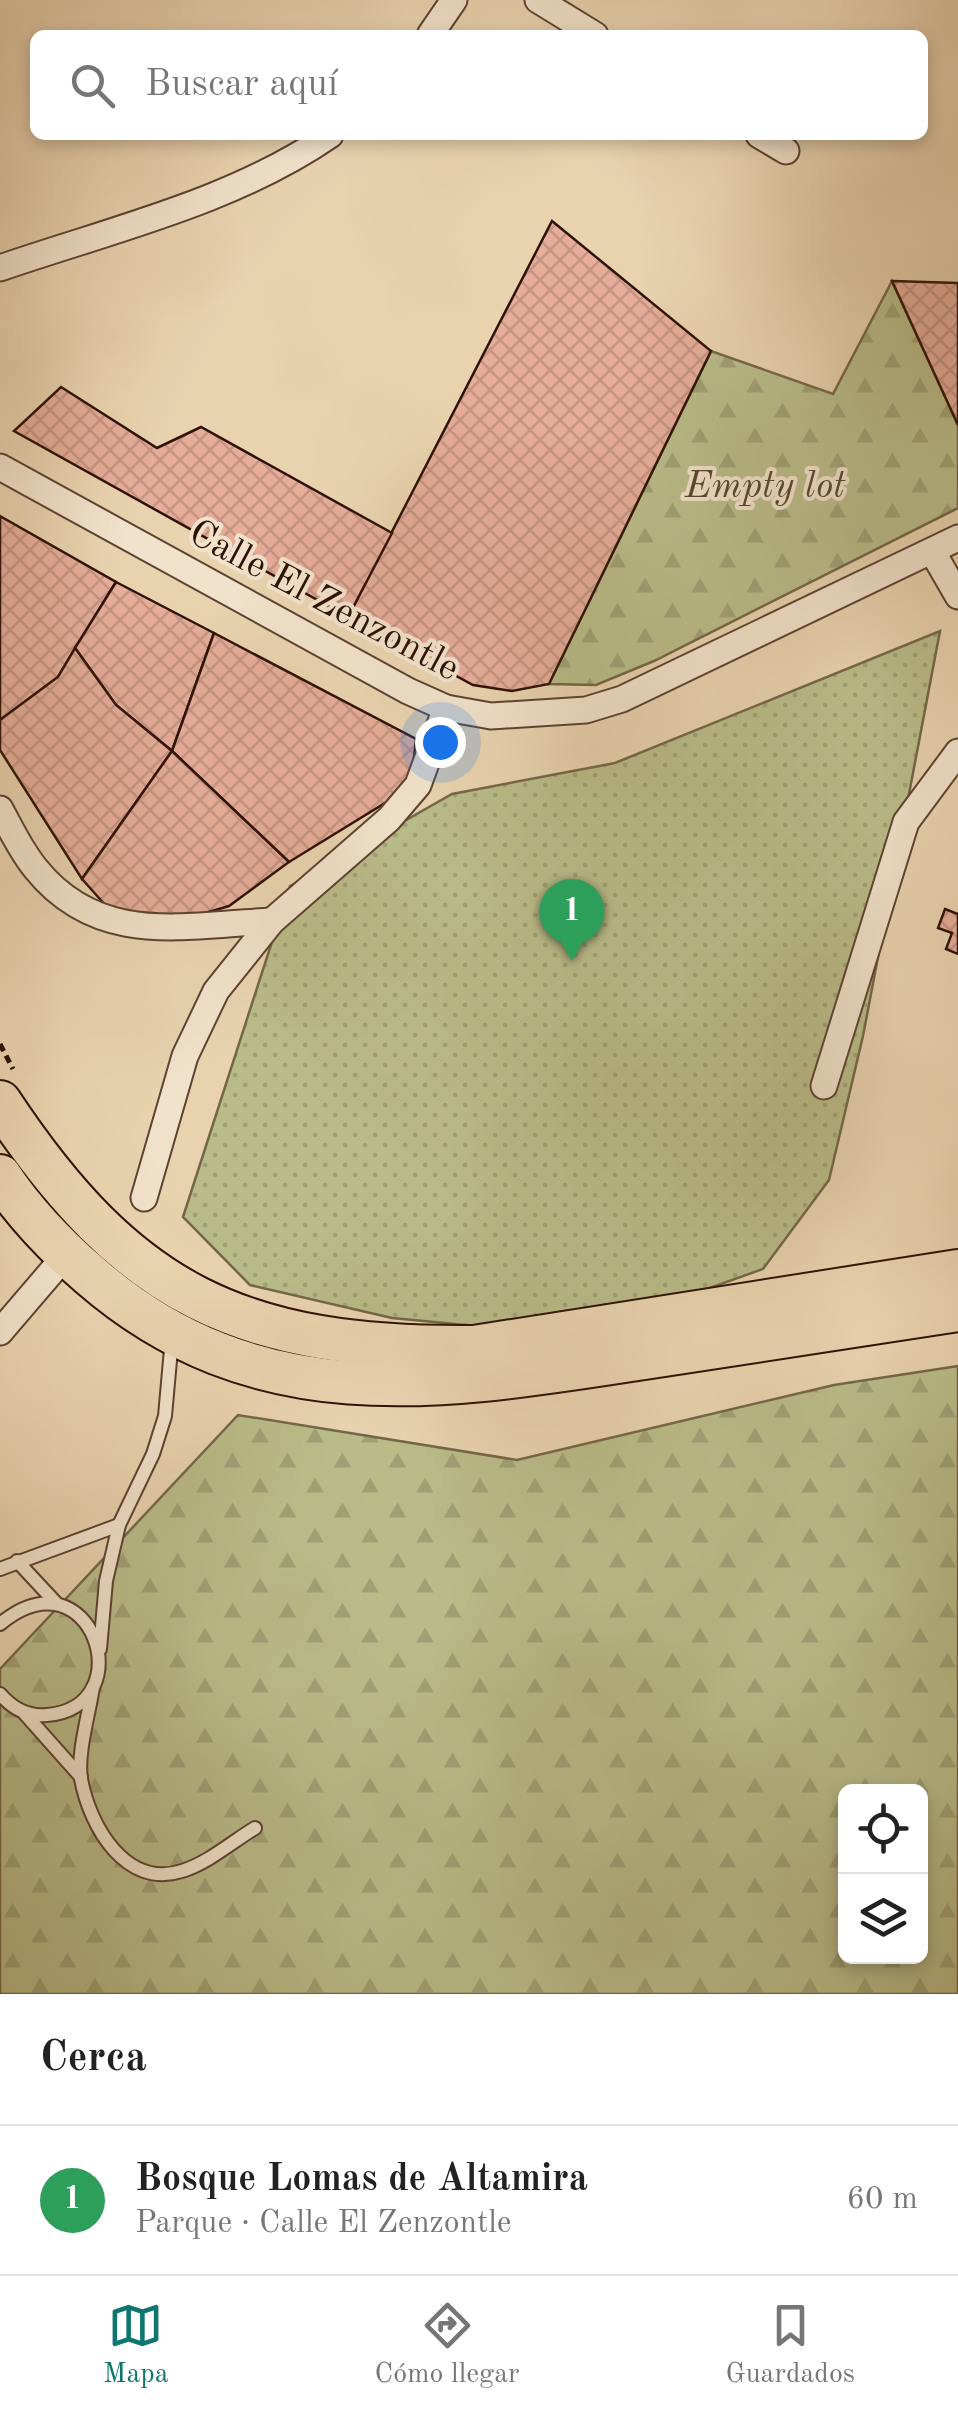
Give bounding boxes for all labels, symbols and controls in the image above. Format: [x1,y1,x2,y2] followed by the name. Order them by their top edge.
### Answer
[30,30,928,140] search box
[65,58,120,113] icon: search
[145,66,338,104] text: Buscar aquí
[684,468,846,506] park label: Empty lot
[182,514,465,689] street label: Calle El Zenzontle
[415,717,466,768] your location
[540,878,604,961] pin: 1
[838,1784,928,1964] map controls
[838,1784,928,1874] button: locate
[838,1874,928,1964] button: layers
[40,2038,147,2080] text: Cerca
[135,2161,588,2199] text: Bosque Lomas de Altamira
[63,2184,82,2216] text: 1
[847,2184,918,2216] text: 60 m
[135,2208,512,2240] text: Parque · Calle El Zenzontle
[103,2298,169,2393] tab: Mapa
[375,2298,520,2393] tab: Cómo llegar
[725,2298,855,2393] tab: Guardados

